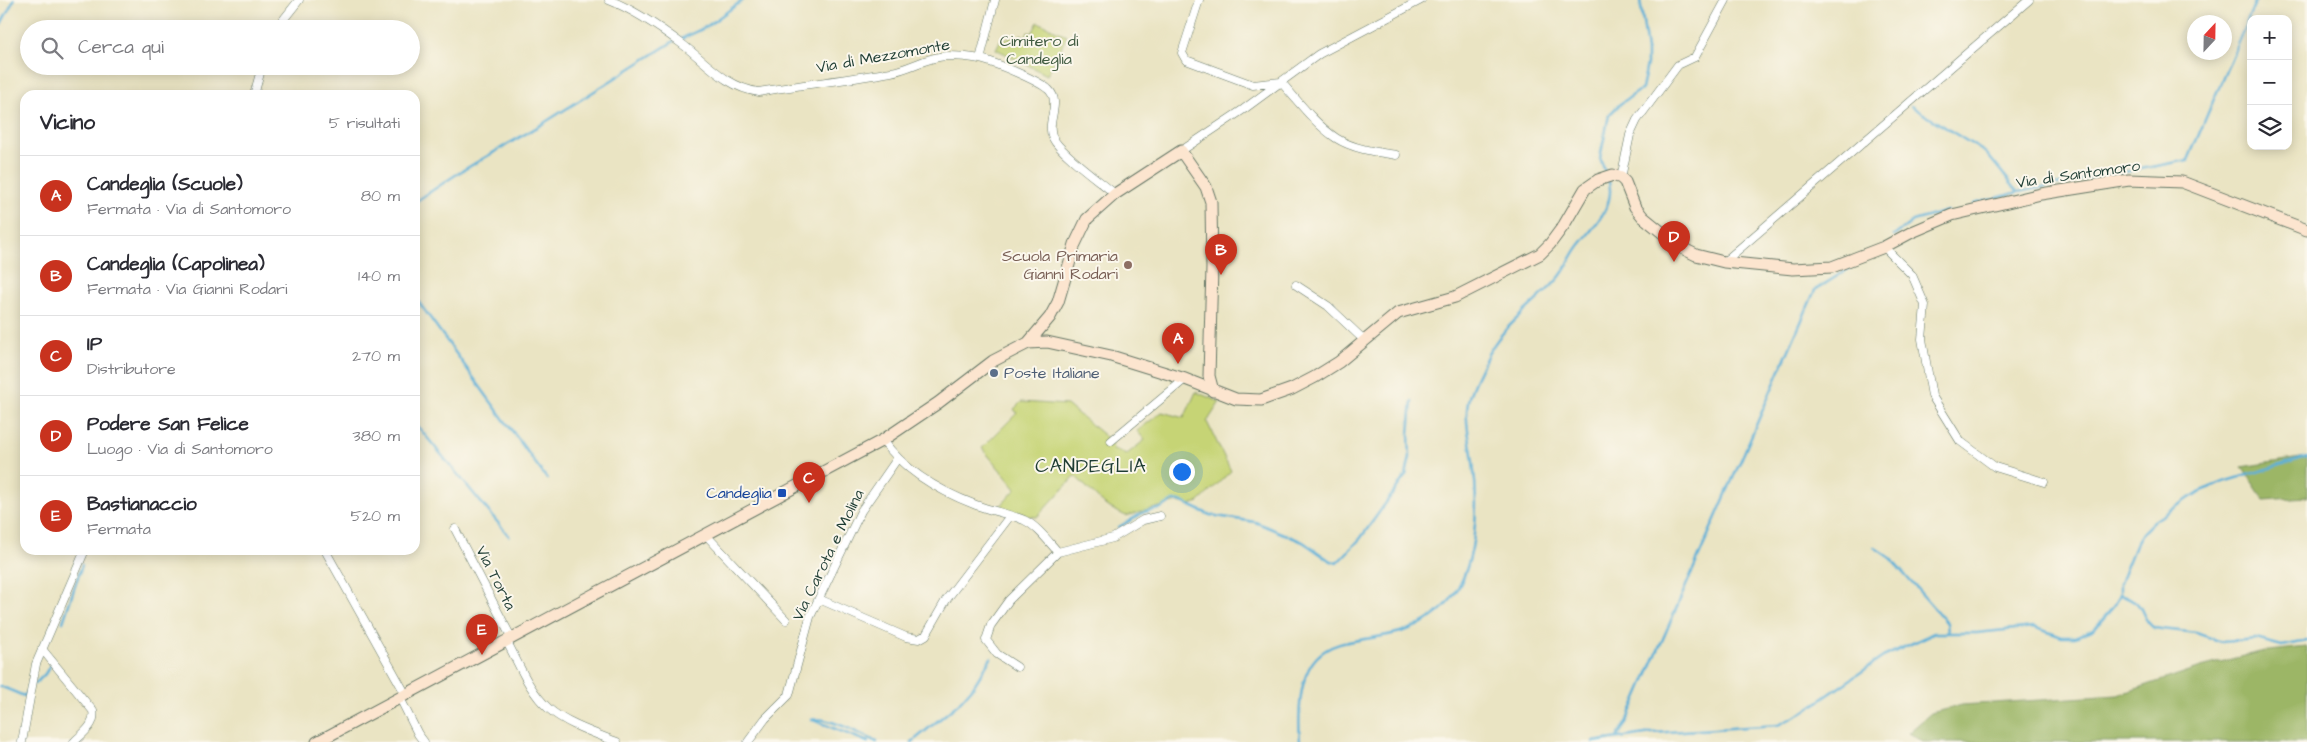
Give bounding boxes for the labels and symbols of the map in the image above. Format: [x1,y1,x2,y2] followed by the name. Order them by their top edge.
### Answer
[2187,15,2232,60] north arrow
[1000,30,1079,71] park label: Cimitero di Candeglia
[814,33,952,79] street label: Via di Mezzomonte
[2014,154,2142,194] street label: Via di Santomoro
[1658,221,1690,262] pin: D
[1205,234,1237,275] pin: B
[1002,245,1119,285] place label: Scuola Primaria Gianni Rodari
[1122,259,1134,271] marker: Scuola Primaria Gianni Rodari
[1162,323,1194,364] pin: A
[1004,362,1100,384] place label: Poste Italiane
[988,367,1000,379] marker: Poste Italiane
[1035,453,1147,480] district label: CANDEGLIA
[1169,459,1195,485] your location
[793,462,825,503] pin: C
[706,482,772,505] place label: Candeglia
[787,486,869,624] street label: Via Carota e Molina
[776,487,788,499] marker: Candeglia
[470,542,522,614] street label: Via Torta
[466,614,498,655] pin: E

